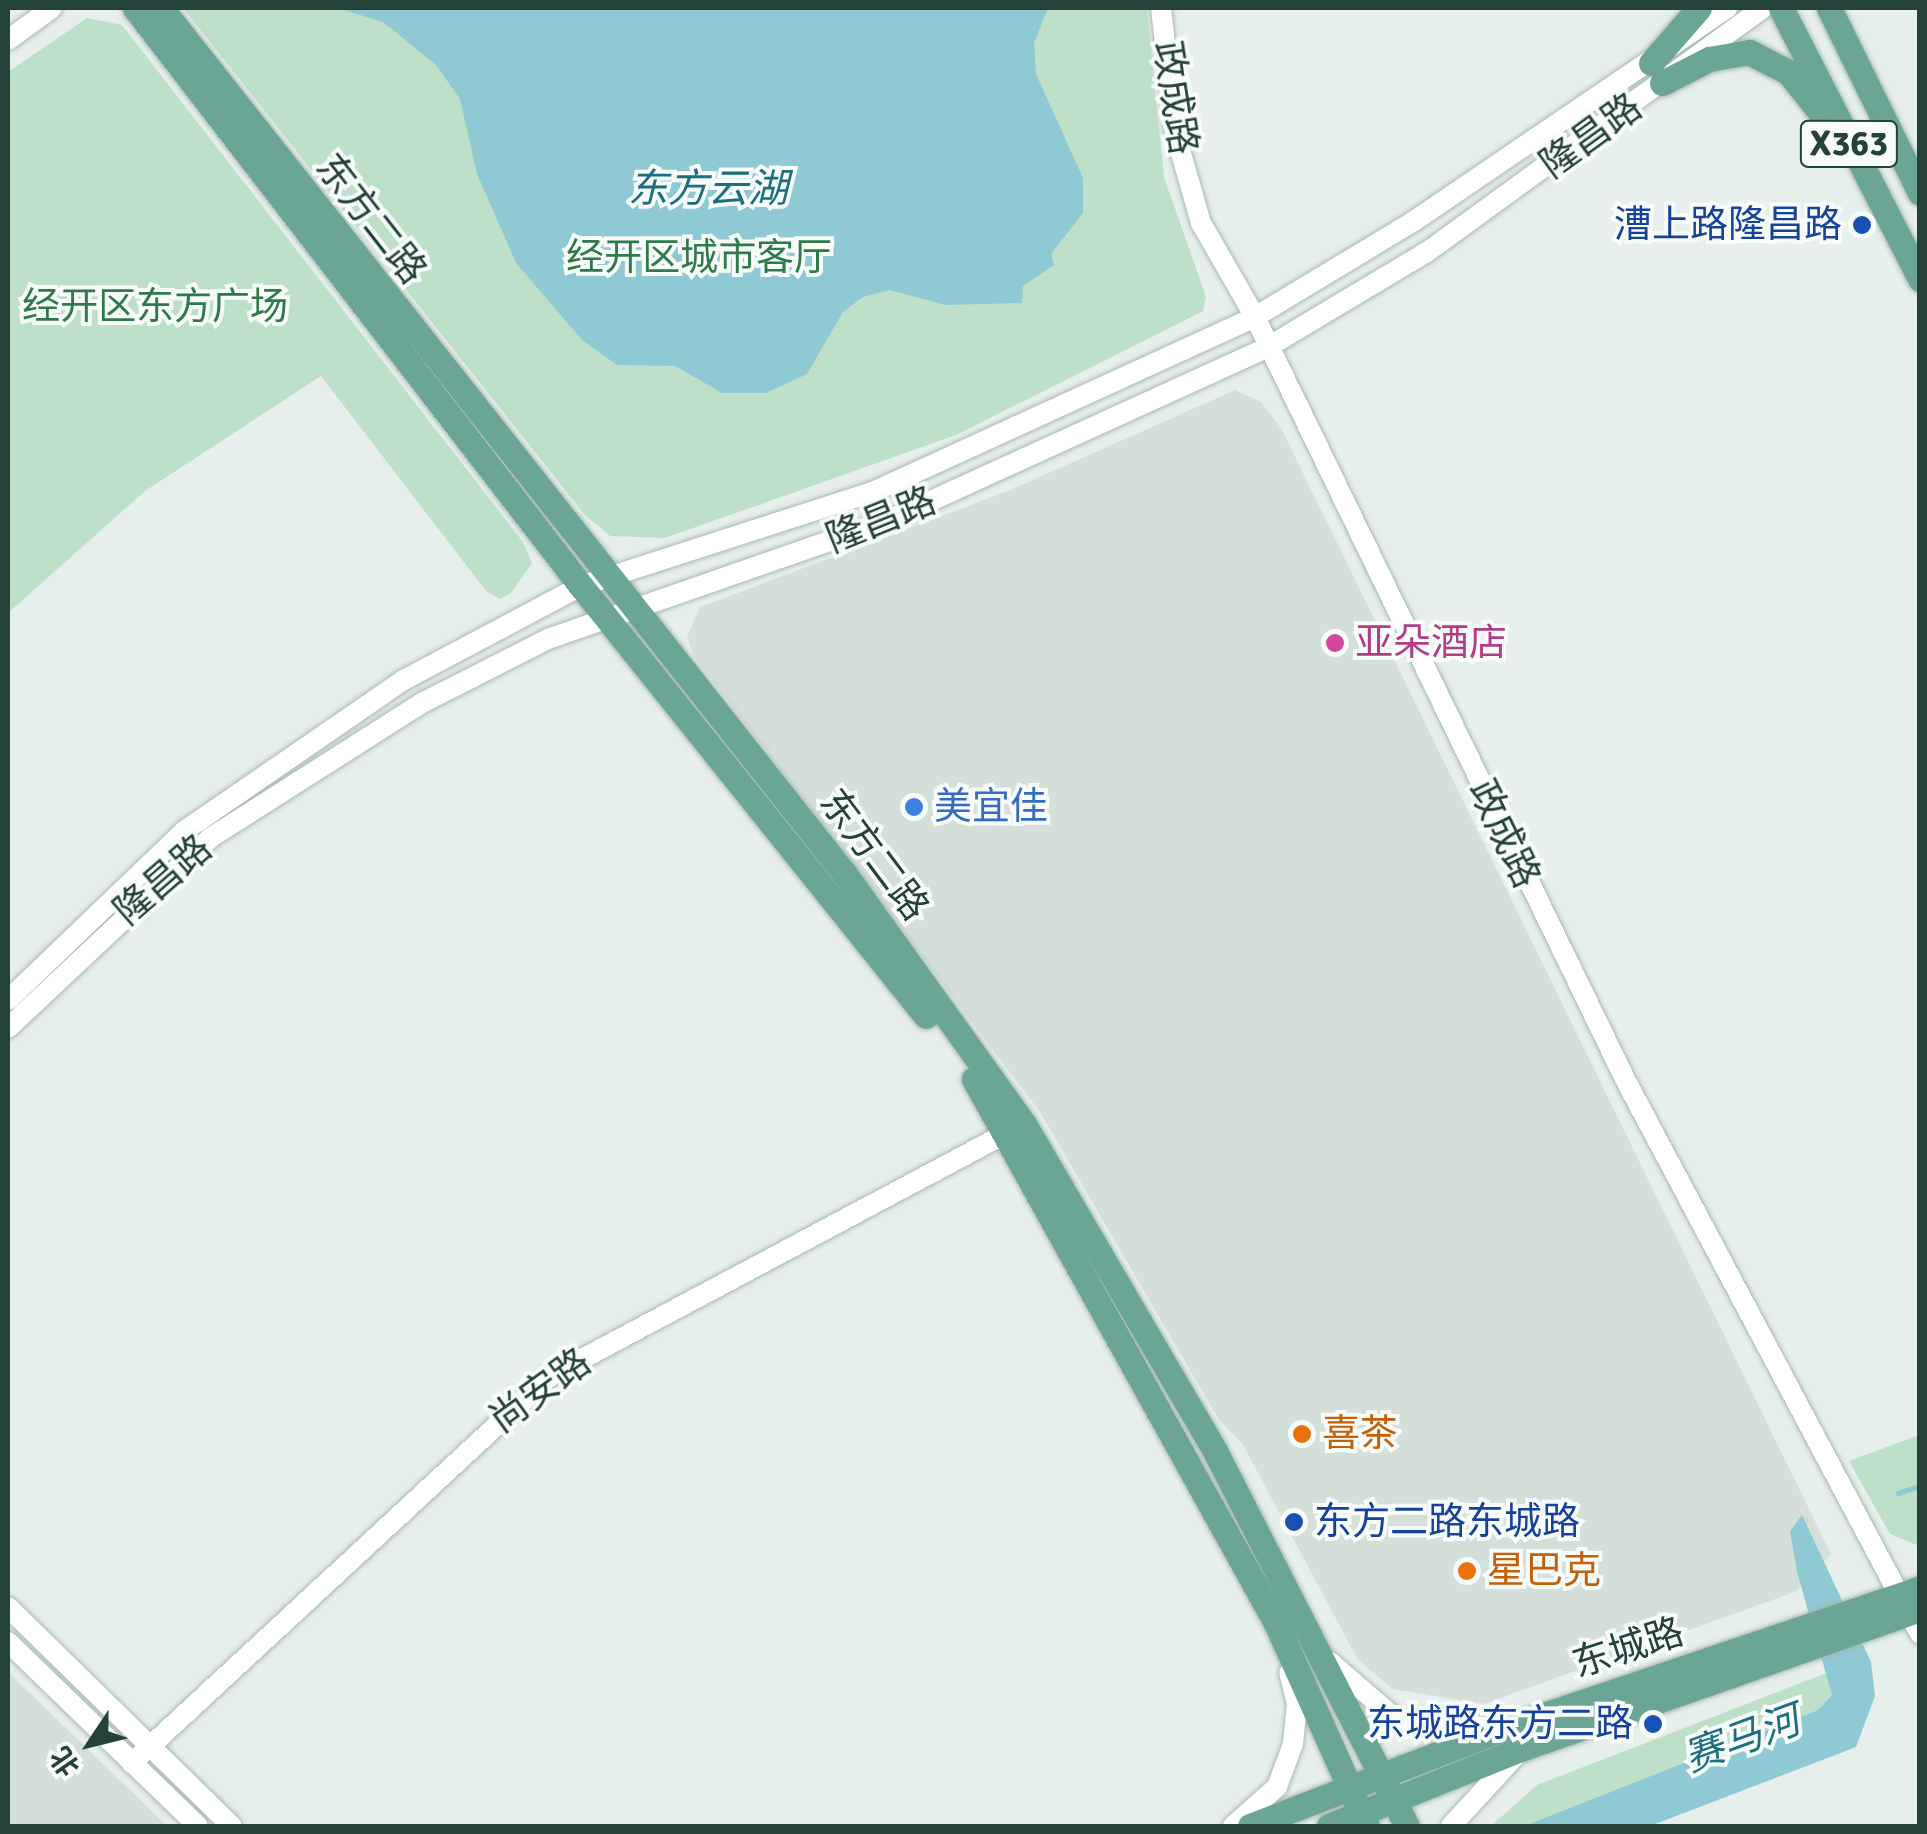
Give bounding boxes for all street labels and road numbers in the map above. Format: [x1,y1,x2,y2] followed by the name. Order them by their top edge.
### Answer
[1144,38,1206,158] street label: 政成路
[1531,84,1651,188] street label: 隆昌路
[1799,114,1899,174] road number: X363
[306,145,436,293] street label: 东方二路
[820,478,942,562] street label: 隆昌路
[1459,773,1549,895] street label: 政成路
[810,781,938,929] street label: 东方二路
[105,825,221,935] street label: 隆昌路
[480,1339,600,1443] street label: 尚安路
[1567,1609,1689,1687] street label: 东城路

